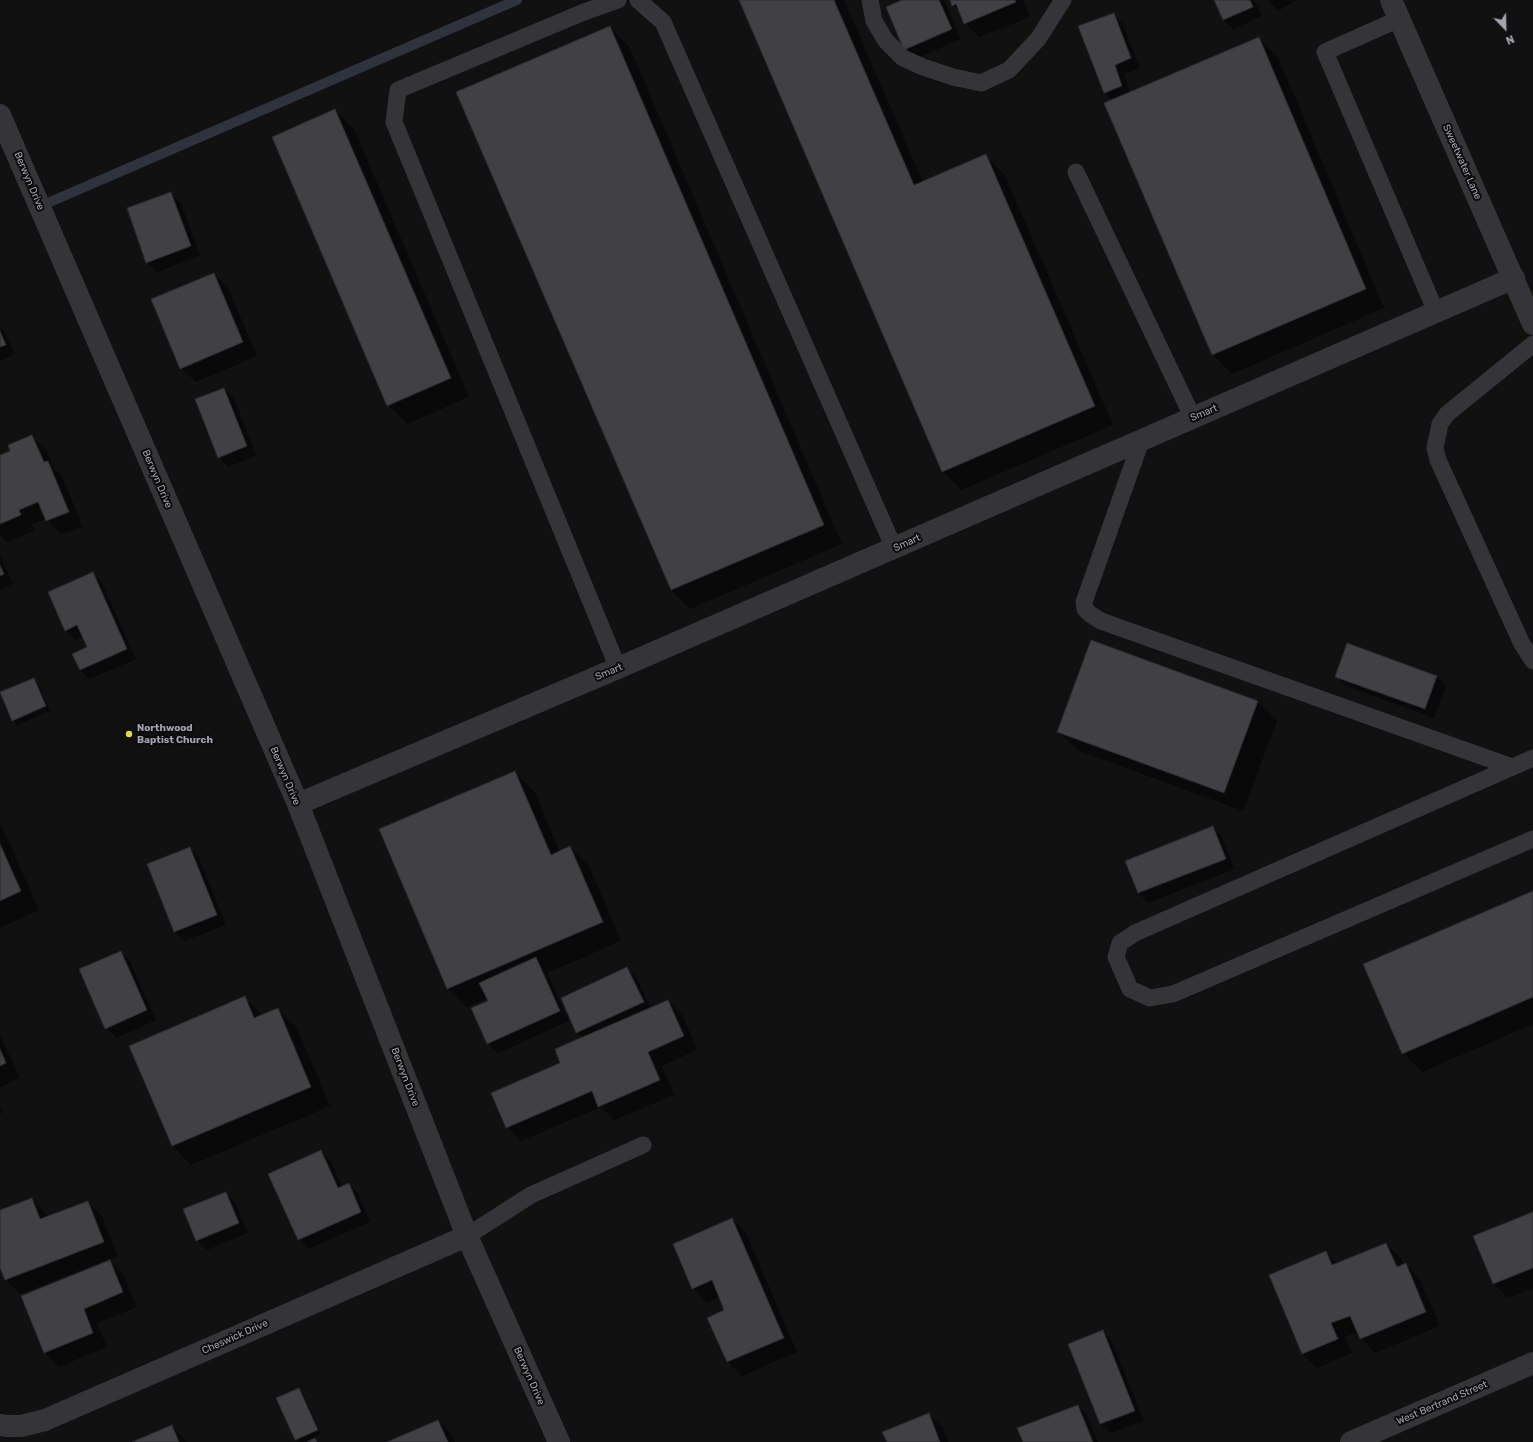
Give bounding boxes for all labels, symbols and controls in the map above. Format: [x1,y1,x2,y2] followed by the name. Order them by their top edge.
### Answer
[1485,8,1525,48] north arrow
[1504,32,1516,47] text: N
[1440,123,1484,201] street label: Sweetwater Lane
[11,150,47,212] street label: Berwyn Drive
[1189,402,1219,424] street label: Smart
[139,448,175,510] street label: Berwyn Drive
[892,532,922,554] street label: Smart
[594,661,624,683] street label: Smart
[137,722,213,746] place label: Northwood Baptist Church
[124,729,134,739] marker: Northwood Baptist Church
[267,745,303,807] street label: Berwyn Drive
[388,1046,422,1108] street label: Berwyn Drive
[200,1317,270,1357] street label: Cheswick Drive
[511,1345,547,1407] street label: Berwyn Drive
[1395,1378,1489,1428] street label: West Bertrand Street

